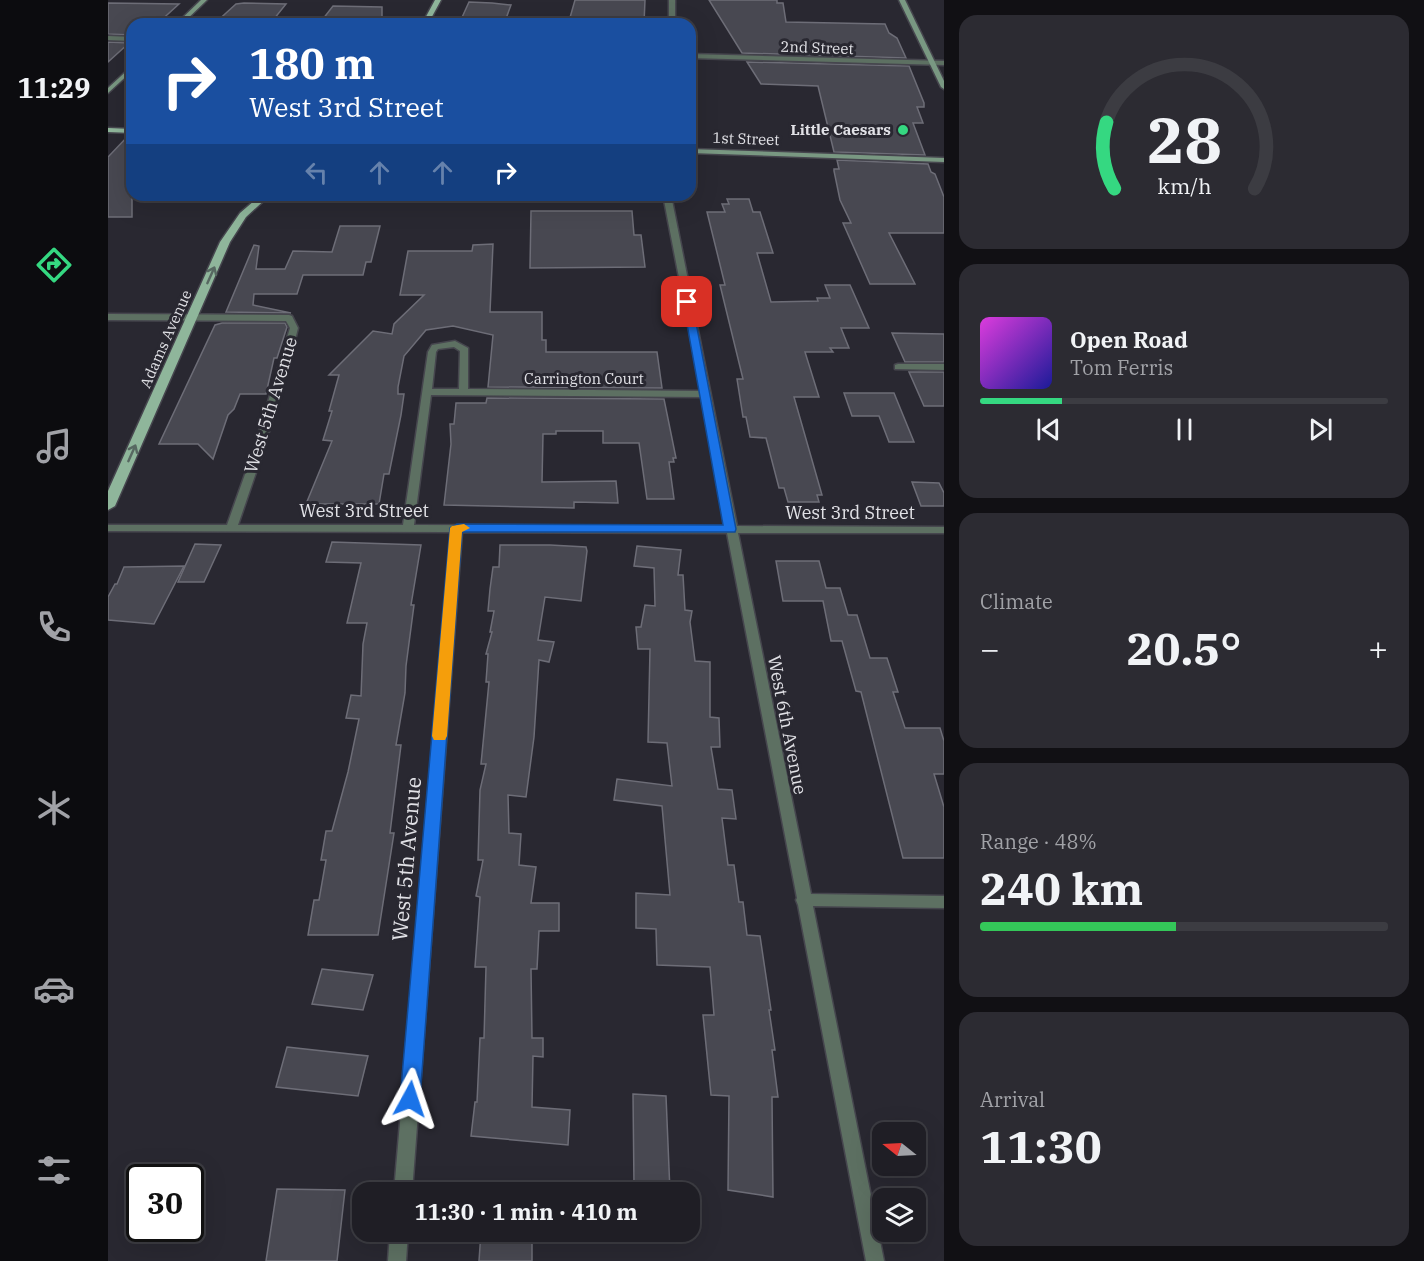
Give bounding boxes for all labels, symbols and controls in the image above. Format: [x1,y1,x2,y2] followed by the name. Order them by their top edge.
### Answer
[249,36,375,91] text: 180 m
[780,37,854,58] street label: 2nd Street
[150,42,228,120] icon: right
[18,70,90,105] text: 11:29
[249,89,444,124] text: West 3rd Street
[1147,99,1221,180] text: 28
[791,120,891,139] place label: Little Caesars
[896,123,910,137] marker: Little Caesars
[712,128,780,149] street label: 1st Street
[300,156,333,189] icon: left
[363,156,396,189] icon: ahead
[426,156,459,189] icon: ahead
[489,156,522,189] icon: right
[1157,172,1211,200] text: km/h
[33,244,75,286] icon: directions
[206,266,217,284] one-way arrow
[661,276,712,327] pin
[670,285,703,318] icon: arrive
[135,287,196,391] street label: Adams Avenue
[1070,325,1188,354] text: Open Road
[239,334,302,476] street label: West 5th Avenue
[1070,354,1173,381] text: Tom Ferris
[524,369,644,388] street label: Carrington Court
[1032,413,1065,446] icon: previous
[1168,413,1201,446] icon: pause
[1304,413,1337,446] icon: next
[33,425,75,467] icon: music
[127,445,138,463] one-way arrow
[299,499,429,522] street label: West 3rd Street
[785,501,915,524] street label: West 3rd Street
[980,588,1053,615] text: Climate
[33,606,75,648] icon: phone
[1127,619,1241,677] text: 20.5°
[980,627,1000,670] text: −
[1368,627,1388,670] text: +
[763,653,812,796] street label: West 6th Avenue
[385,776,427,942] street label: West 5th Avenue
[33,787,75,829] icon: climate
[980,828,1097,855] text: Range · 48%
[980,859,1143,917] text: 240 km
[33,968,75,1010] icon: car
[378,1067,442,1131] position arrow
[980,1086,1045,1113] text: Arrival
[980,1117,1102,1175] text: 11:30
[872,1122,926,1176] north arrow
[872,1122,926,1242] map controls
[33,1149,75,1191] icon: filters
[126,1164,204,1242] speed limit sign: 30
[872,1188,926,1242] button: layers
[414,1197,638,1226] text: 11:30 · 1 min · 410 m

